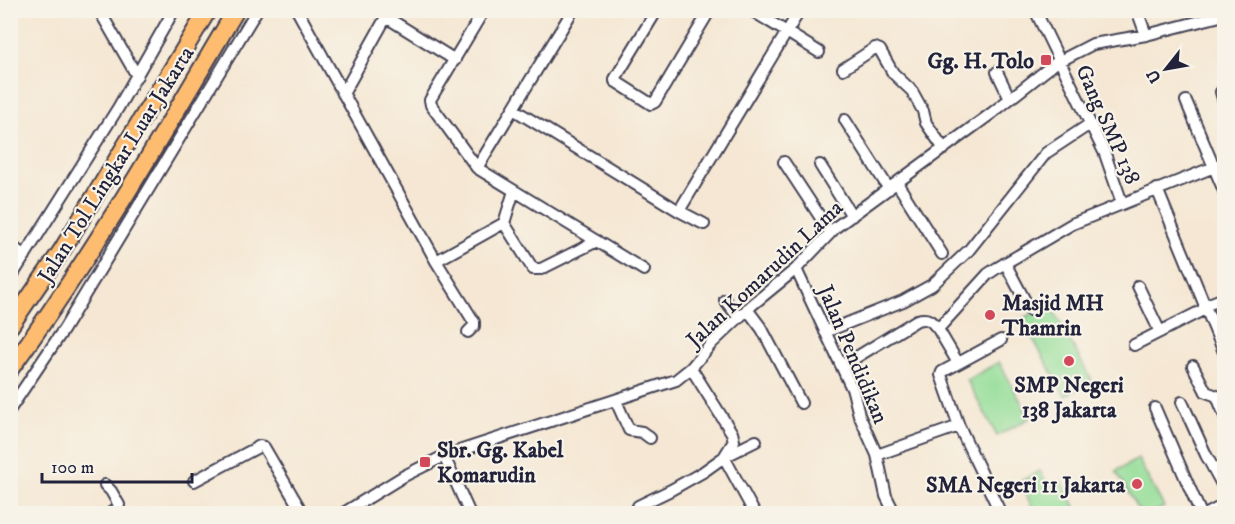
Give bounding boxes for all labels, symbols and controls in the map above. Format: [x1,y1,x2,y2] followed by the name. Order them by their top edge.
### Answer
[1136,39,1196,99] north arrow
[31,41,201,290] street label: Jalan Tol Lingkar Luar Jakarta
[927,48,1034,75] place label: Gg. H. Tolo
[1039,53,1053,67] marker: Gg. H. Tolo
[1069,61,1146,189] street label: Gang SMP 138
[1142,65,1166,87] text: U
[680,194,849,355] street label: Jalan Komarudin Lama
[811,279,894,428] street label: Jalan Pendidikan
[1001,290,1104,342] place label: Masjid MH Thamrin
[983,308,997,322] marker: Masjid MH Thamrin
[1062,354,1076,368] marker: SMP Negeri 138 Jakarta
[1014,372,1124,424] place label: SMP Negeri 138 Jakarta
[437,437,564,489] place label: Sbr. Gg. Kabel Komarudin
[42,446,192,484] scale bar
[418,455,432,469] marker: Sbr. Gg. Kabel Komarudin
[51,457,94,479] text: 100 m
[926,472,1126,499] place label: SMA Negeri 11 Jakarta
[1130,477,1144,491] marker: SMA Negeri 11 Jakarta

